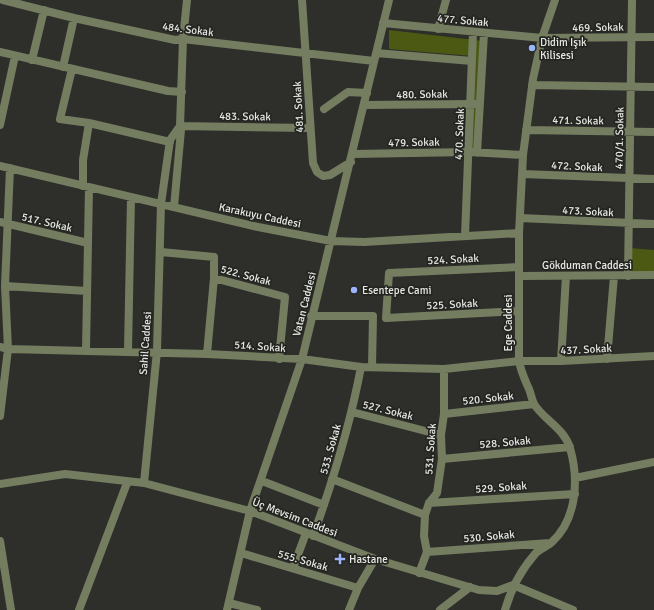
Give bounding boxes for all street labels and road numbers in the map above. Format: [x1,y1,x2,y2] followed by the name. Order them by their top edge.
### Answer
[437,12,490,29] street label: 477. Sokak
[162,20,215,39] street label: 484. Sokak
[572,21,624,34] street label: 469. Sokak
[291,80,306,133] street label: 481. Sokak
[396,88,448,101] street label: 480. Sokak
[612,106,627,169] street label: 470/1. Sokak
[452,108,467,160] street label: 470. Sokak
[219,110,271,123] street label: 483. Sokak
[552,114,604,127] street label: 471. Sokak
[388,136,440,149] street label: 479. Sokak
[551,159,604,174] street label: 472. Sokak
[218,200,302,231] street label: Karakuyu Caddesi
[562,204,615,219] street label: 473. Sokak
[20,210,74,235] street label: 517. Sokak
[427,252,480,267] street label: 524. Sokak
[542,259,632,272] street label: Gökduman Caddesi
[219,263,273,289] street label: 522. Sokak
[290,270,319,338] street label: Vatan Caddesi
[502,295,515,351] street label: Ege Caddesi
[426,297,479,312] street label: 525. Sokak
[137,311,154,375] street label: Sahil Caddesi
[234,338,287,355] street label: 514. Sokak
[560,342,613,357] street label: 437. Sokak
[462,389,515,408] street label: 520. Sokak
[361,398,415,423] street label: 527. Sokak
[317,422,344,476] street label: 533. Sokak
[422,422,439,475] street label: 531. Sokak
[479,434,532,451] street label: 528. Sokak
[475,479,528,496] street label: 529. Sokak
[250,494,340,540] street label: Üç Mevsim Caddesi
[463,528,516,545] street label: 530. Sokak
[276,547,330,574] street label: 555. Sokak

